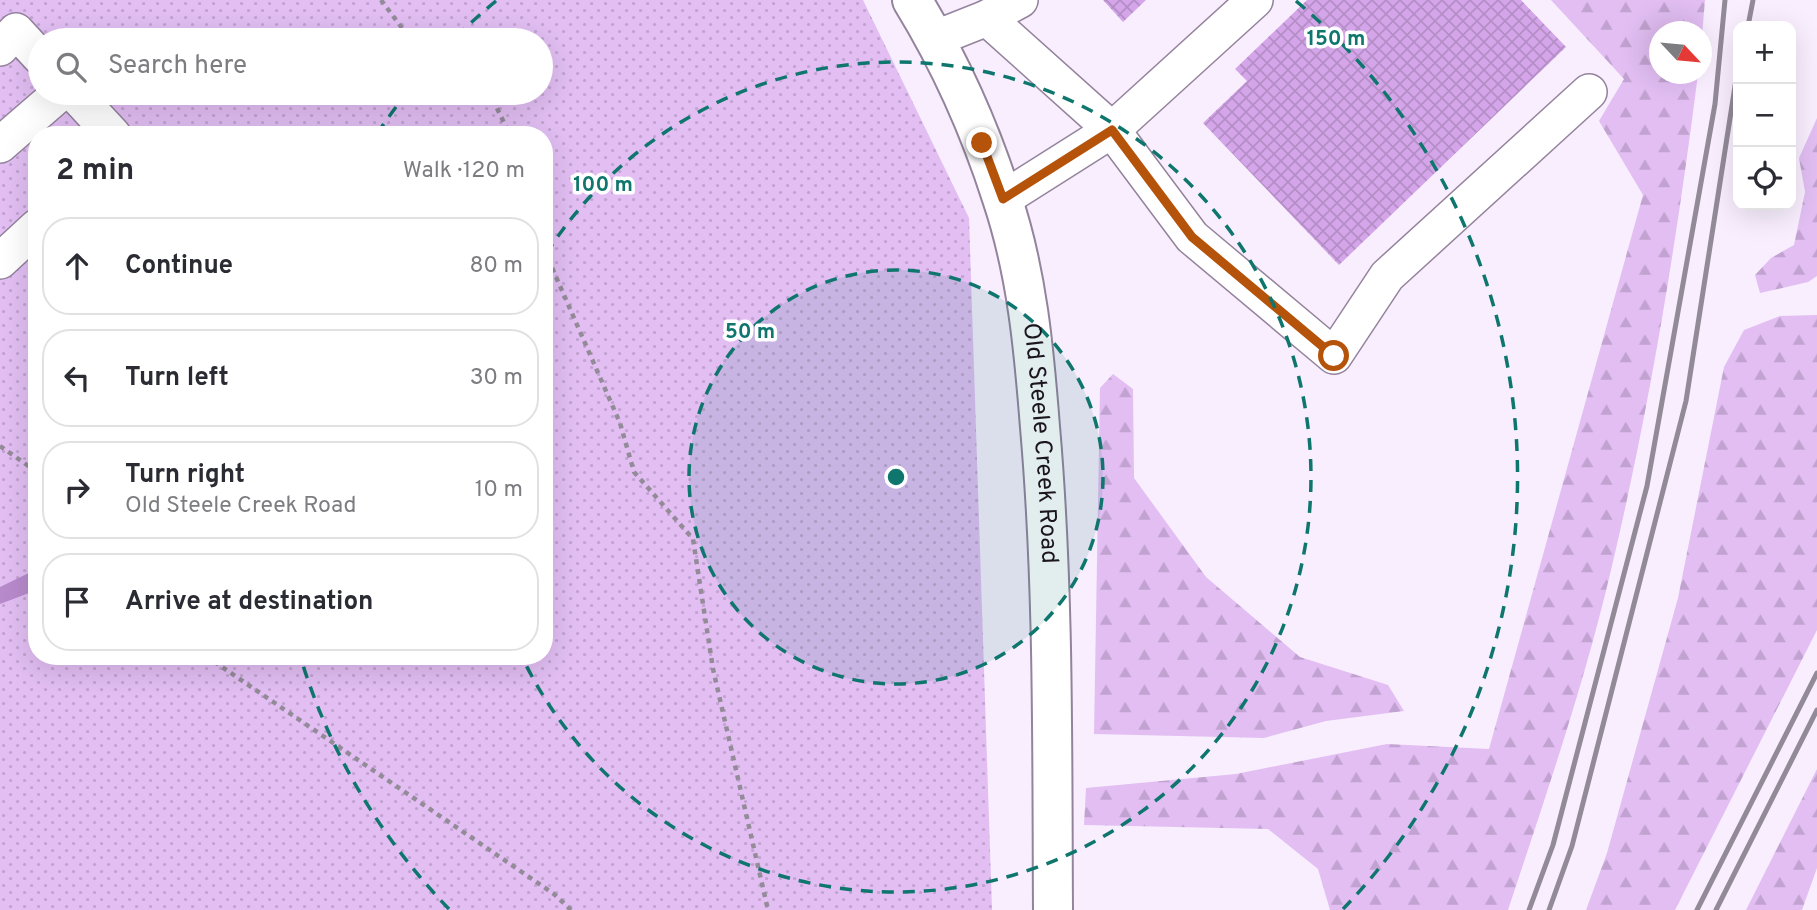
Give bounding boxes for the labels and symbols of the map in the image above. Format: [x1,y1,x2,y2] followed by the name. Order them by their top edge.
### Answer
[1649,21,1712,84] north arrow
[1307,26,1365,53] text: 150 m
[966,127,997,158] route end
[573,172,633,199] text: 100 m
[725,319,775,346] text: 50 m
[1015,321,1063,564] street label: Old Steele Creek Road
[1318,340,1349,371] route start
[884,465,908,489] centre of rings

